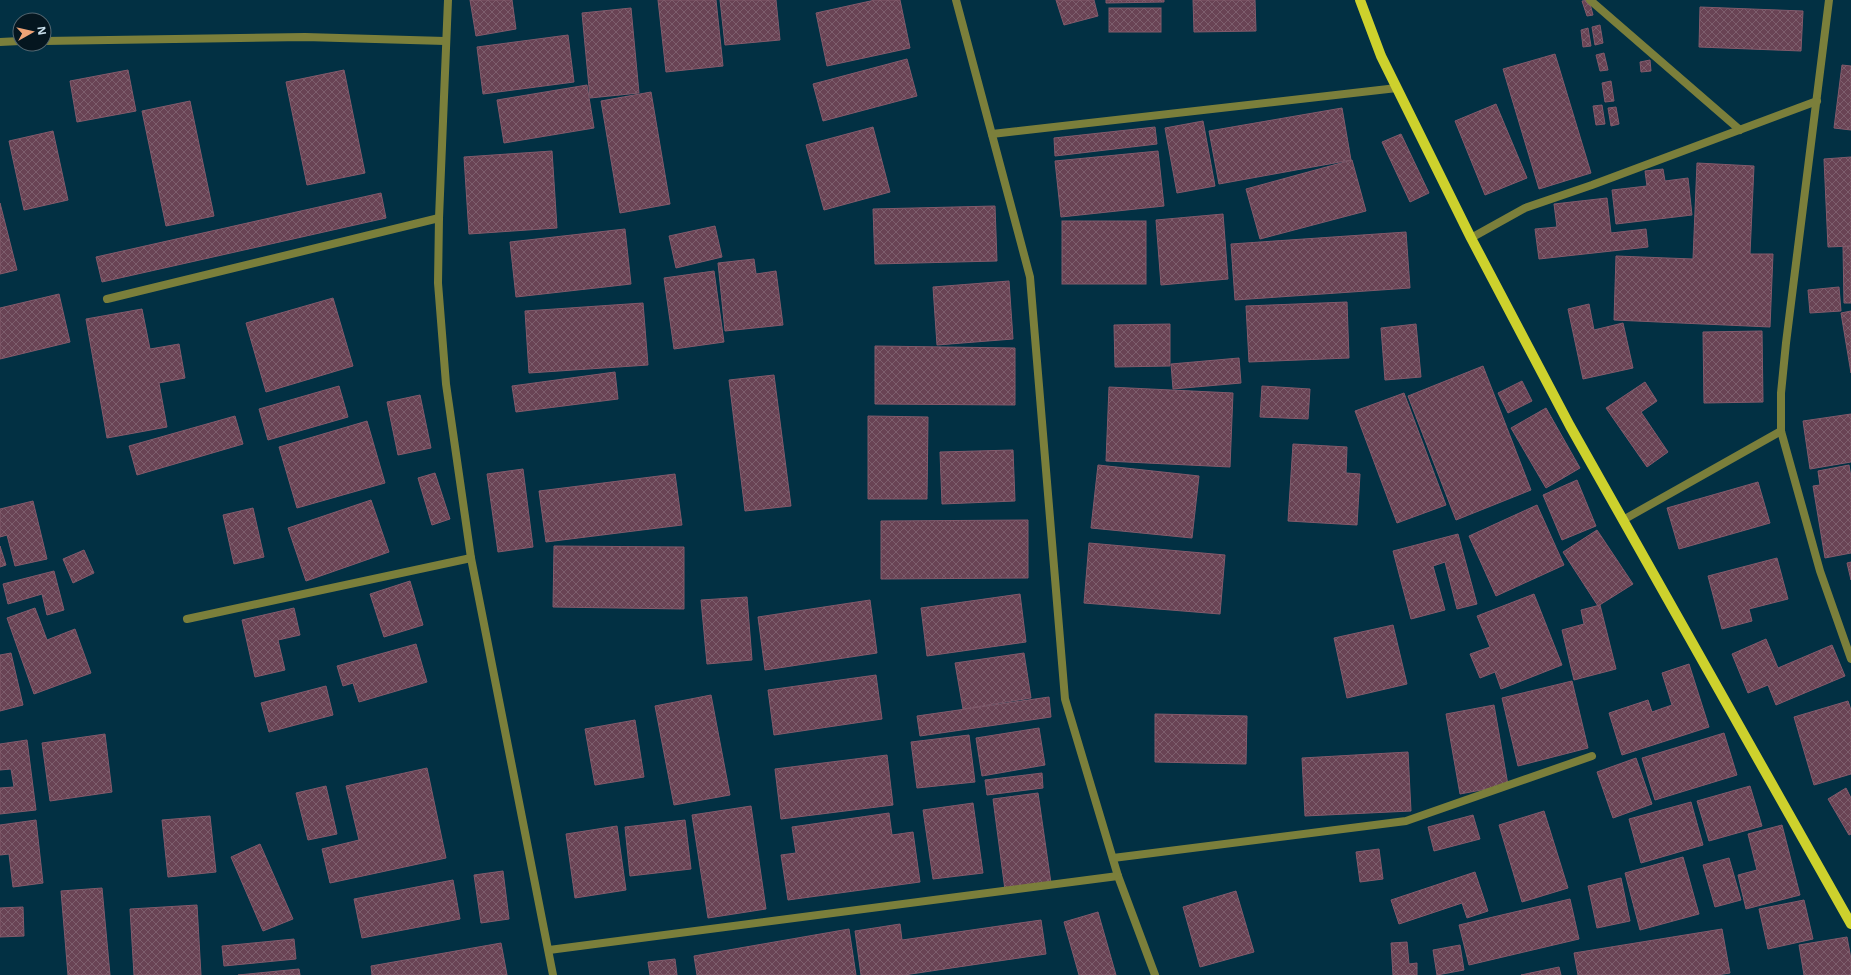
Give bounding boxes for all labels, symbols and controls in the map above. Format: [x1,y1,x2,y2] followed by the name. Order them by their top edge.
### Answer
[12,12,52,52] north arrow
[34,25,50,36] text: N

